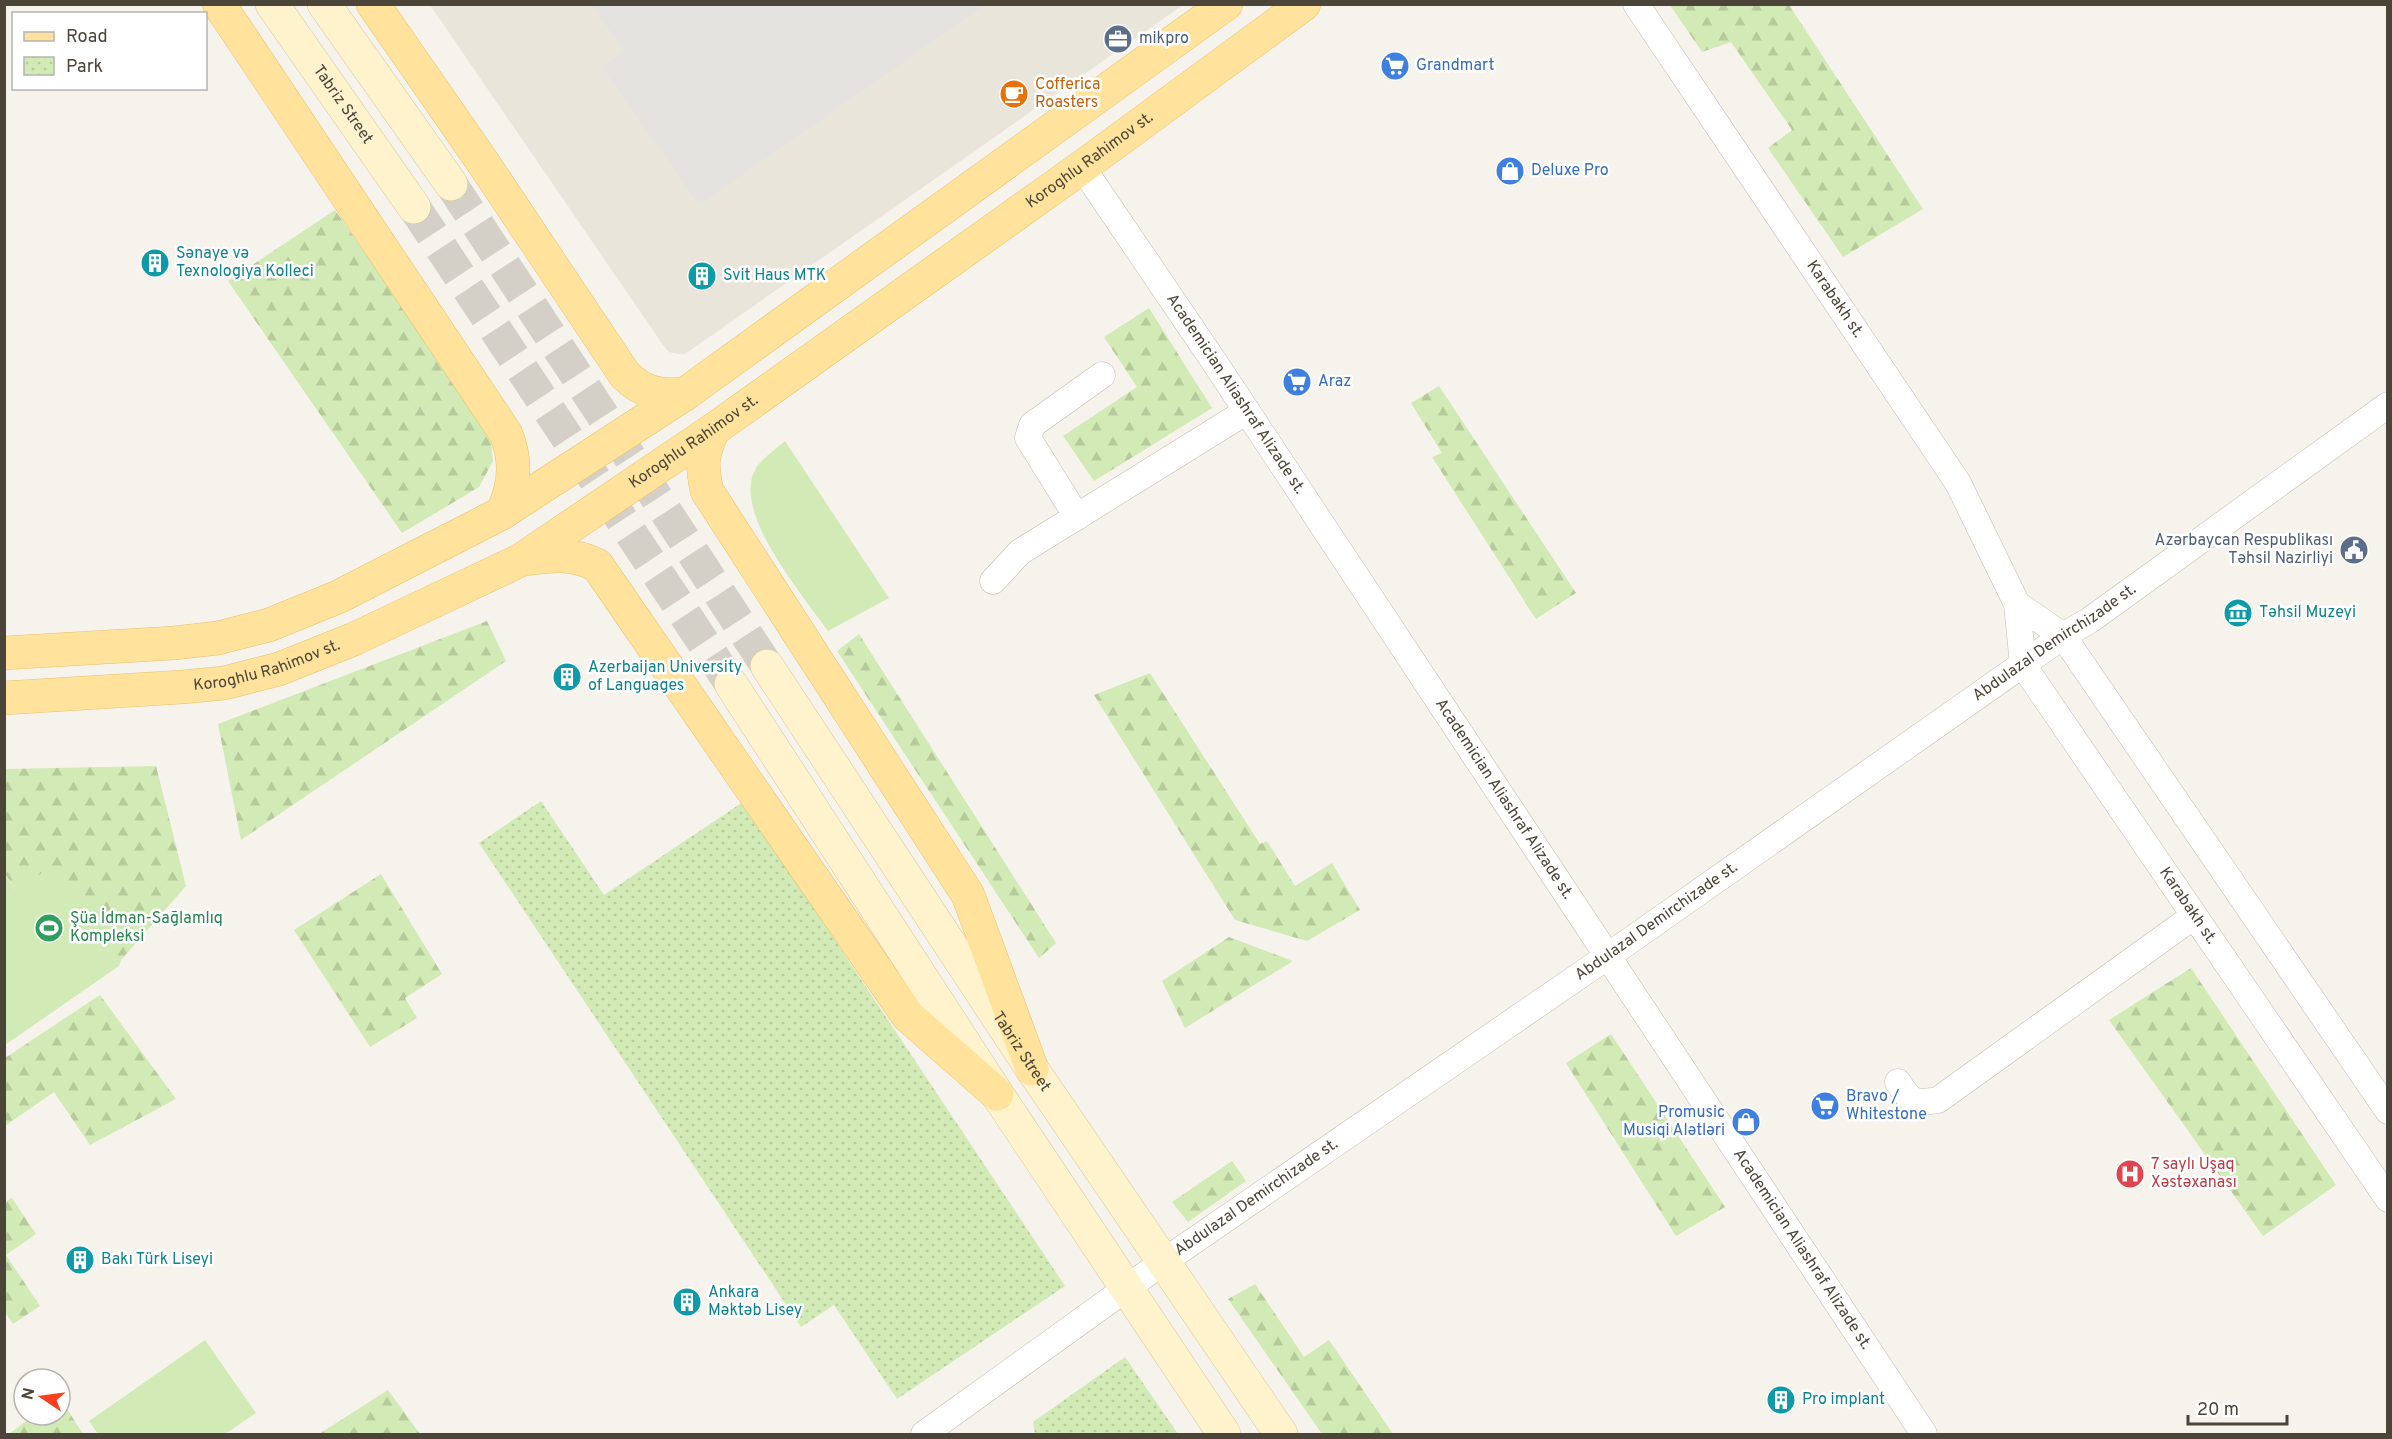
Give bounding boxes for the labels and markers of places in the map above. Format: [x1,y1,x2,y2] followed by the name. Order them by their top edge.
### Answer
[1102,23,1134,55] office icon: mikpro
[1139,29,1189,49] place label: mikpro
[1379,50,1411,82] supermarket icon: Grandmart
[1416,56,1495,76] place label: Grandmart
[1035,75,1100,113] place label: Cofferica Roasters
[998,78,1030,110] cafe icon: Cofferica Roasters
[1494,155,1526,187] shop icon: Deluxe Pro
[1531,161,1609,181] place label: Deluxe Pro
[176,244,314,282] place label: Sənaye və Texnologiya Kolleci
[139,247,171,279] building icon: Sənaye və Texnologiya Kolleci
[686,260,718,292] building icon: Svit Haus MTK
[723,266,826,286] place label: Svit Haus MTK
[1281,366,1313,398] supermarket icon: Araz
[1318,372,1351,392] place label: Araz
[2155,531,2333,569] place label: Azərbaycan Respublikası Təhsil Nazirliyi
[2338,534,2370,566] public building icon: Azərbaycan Respublikası Təhsil Nazirliyi
[2222,597,2254,629] museum icon: Təhsil Muzeyi
[2259,603,2356,623] place label: Təhsil Muzeyi
[588,658,742,696] place label: Azerbaijan University of Languages
[551,661,583,693] building icon: Azerbaijan University of Languages
[70,908,223,947] place label: Şüa İdman-Sağlamlıq Kompleksi
[33,912,65,944] sports icon: Şüa İdman-Sağlamlıq Kompleksi
[1846,1087,1927,1125] place label: Bravo / Whitestone
[1809,1090,1841,1122] supermarket icon: Bravo / Whitestone
[1623,1103,1725,1141] place label: Promusic Musiqi Alətləri
[1730,1106,1762,1138] shop icon: Promusic Musiqi Alətləri
[2151,1155,2237,1193] place label: 7 saylı Uşaq Xəstəxanası
[2114,1158,2146,1190] hospital icon: 7 saylı Uşaq Xəstəxanası
[64,1244,96,1276] building icon: Bakı Türk Liseyi
[101,1250,213,1270] place label: Bakı Türk Liseyi
[708,1283,802,1321] place label: Ankara Məktəb Lisey
[671,1286,703,1318] building icon: Ankara Məktəb Lisey
[1765,1384,1797,1416] building icon: Pro implant
[1802,1390,1885,1410] place label: Pro implant

